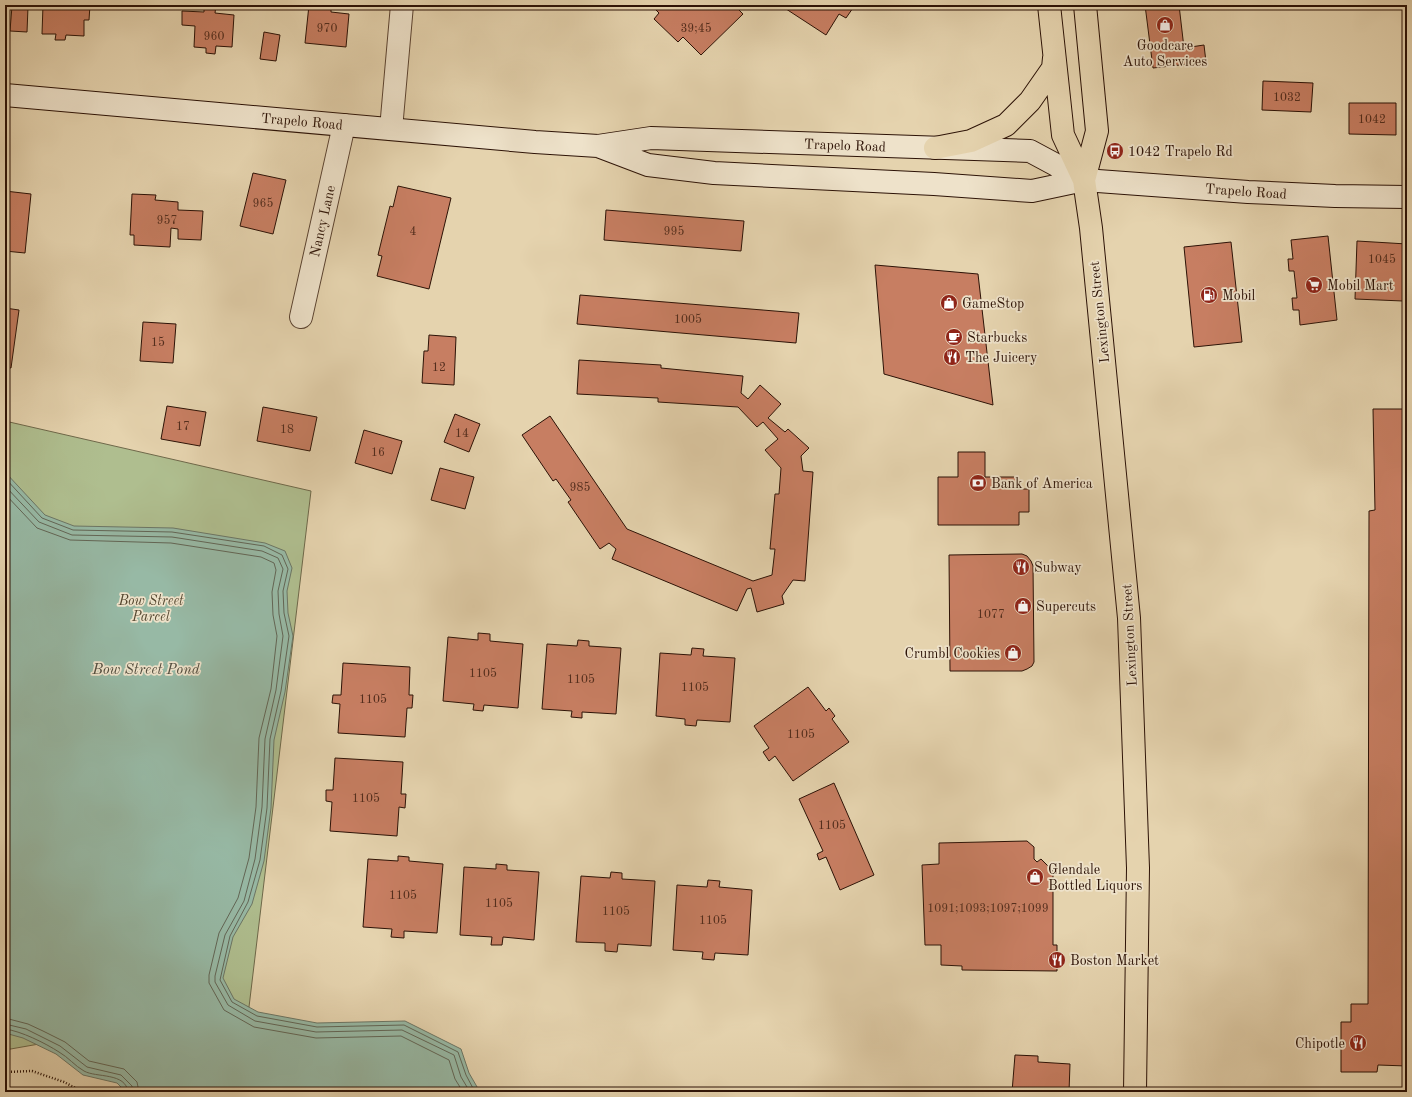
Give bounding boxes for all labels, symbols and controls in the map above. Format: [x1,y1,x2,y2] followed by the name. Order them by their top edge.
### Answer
[1155,15,1175,35] shop icon: Goodcare Auto Services
[680,22,712,35] house number: 39;45
[317,23,337,35] house number: 970
[204,31,224,43] house number: 960
[1123,39,1207,69] place label: Goodcare Auto Services
[1273,92,1301,104] house number: 1032
[260,111,343,133] street label: Trapelo Road
[1358,114,1386,126] house number: 1042
[804,138,886,154] street label: Trapelo Road
[1105,141,1125,161] bus stop icon: 1042 Trapelo Rd
[1128,145,1233,159] place label: 1042 Trapelo Rd
[1204,182,1287,202] street label: Trapelo Road
[308,184,338,258] street label: Nancy Lane
[253,197,273,210] house number: 965
[157,214,177,227] house number: 957
[664,225,684,238] house number: 995
[410,226,417,238] house number: 4
[1368,253,1396,266] house number: 1045
[1088,260,1112,364] street label: Lexington Street
[1304,275,1324,295] supermarket icon: Mobil Mart
[1327,279,1394,293] place label: Mobil Mart
[1199,285,1219,305] fuel station icon: Mobil
[1222,289,1256,303] place label: Mobil
[939,293,959,313] shop icon: GameStop
[962,297,1024,311] place label: GameStop
[674,313,702,326] house number: 1005
[944,327,964,347] cafe icon: Starbucks
[967,331,1027,345] place label: Starbucks
[151,336,165,349] house number: 15
[942,347,962,367] restaurant icon: The Juicery
[965,351,1038,365] place label: The Juicery
[432,362,446,374] house number: 12
[176,421,190,433] house number: 17
[280,424,294,436] house number: 18
[455,428,469,440] house number: 14
[371,447,385,459] house number: 16
[968,473,988,493] bank icon: Bank of America
[991,477,1093,491] place label: Bank of America
[570,481,590,494] house number: 985
[1011,557,1031,577] restaurant icon: Subway
[1034,561,1082,575] place label: Subway
[1120,583,1140,686] street label: Lexington Street
[117,594,184,624] park label: Bow Street Parcel
[1013,596,1033,616] shop icon: Supercuts
[1036,600,1096,614] place label: Supercuts
[977,609,1005,621] house number: 1077
[1003,643,1023,663] shop icon: Crumbl Cookies
[905,647,1000,661] place label: Crumbl Cookies
[91,663,201,678] water label: Bow Street Pond
[469,667,497,680] house number: 1105
[567,673,595,686] house number: 1105
[681,681,709,694] house number: 1105
[359,693,387,706] house number: 1105
[787,728,815,741] house number: 1105
[352,792,380,805] house number: 1105
[818,819,846,832] house number: 1105
[1048,863,1142,893] place label: Glendale Bottled Liquors
[1025,867,1045,887] shop icon: Glendale Bottled Liquors
[389,889,417,902] house number: 1105
[485,897,513,910] house number: 1105
[927,903,1049,915] house number: 1091;1093;1097;1099
[602,905,630,918] house number: 1105
[699,914,727,927] house number: 1105
[1047,950,1067,970] restaurant icon: Boston Market
[1070,954,1159,968] place label: Boston Market
[1348,1033,1368,1053] restaurant icon: Chipotle
[1295,1037,1345,1051] place label: Chipotle

